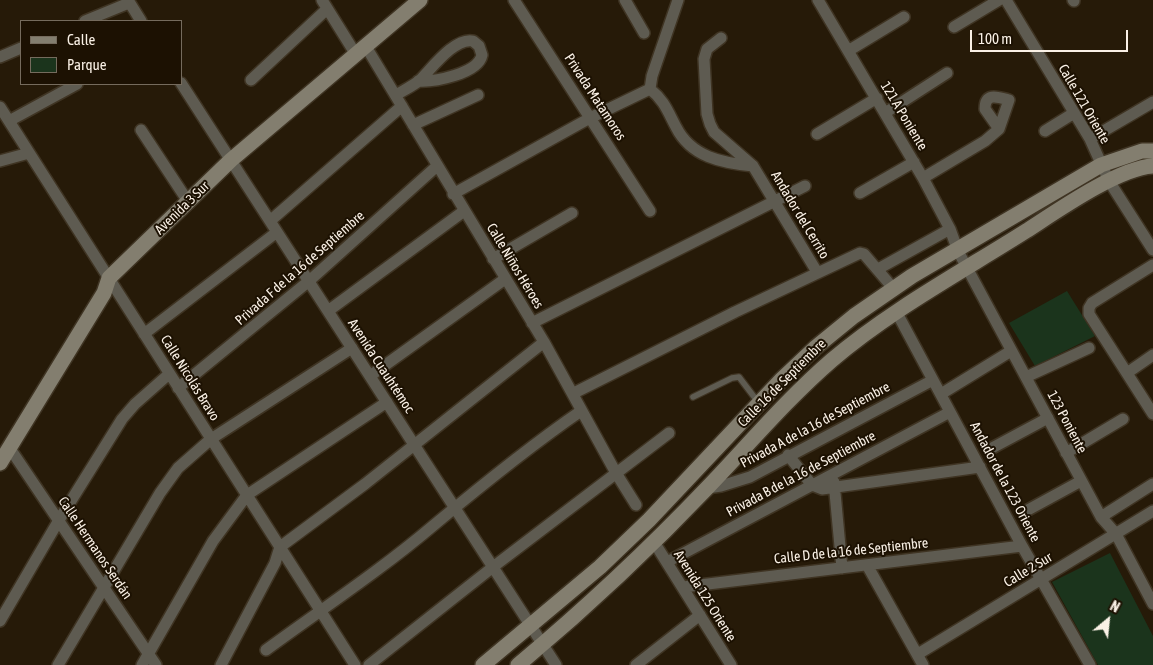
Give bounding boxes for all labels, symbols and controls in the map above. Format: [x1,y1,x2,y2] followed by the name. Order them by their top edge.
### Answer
[20,20,182,85] legend
[973,20,1130,52] scale bar
[978,30,1012,47] text: 100 m
[67,31,95,48] text: Calle
[561,50,629,144] street label: Privada Matamoros
[67,56,107,73] text: Parque
[1054,61,1114,147] street label: Calle 121 Oriente
[877,79,931,153] street label: 121 A Poniente
[767,168,833,262] street label: Andador del Cerrito
[151,178,213,238] street label: Avenida 3 Sur
[232,207,368,329] street label: Privada F de la 16 de Septiembre
[483,220,547,312] street label: Calle Niños Héroes
[344,316,418,416] street label: Avenida Cuauhtémoc
[157,332,223,424] street label: Calle Nicolás Bravo
[734,335,830,431] street label: Calle 16 de Septiembre
[737,378,893,472] street label: Privada A de la 16 de Septiembre
[1044,388,1090,456] street label: 123 Poniente
[966,419,1044,545] street label: Andador de la 123 Oriente
[723,427,879,521] street label: Privada B de la 16 de Septiembre
[54,494,136,602] street label: Calle Hermanos Serdán
[773,535,929,567] street label: Calle D de la 16 de Septiembre
[670,547,740,645] street label: Avenida 125 Oriente
[1001,549,1055,591] street label: Calle 2 Sur
[1083,595,1133,645] north arrow
[1108,598,1122,616] text: N

